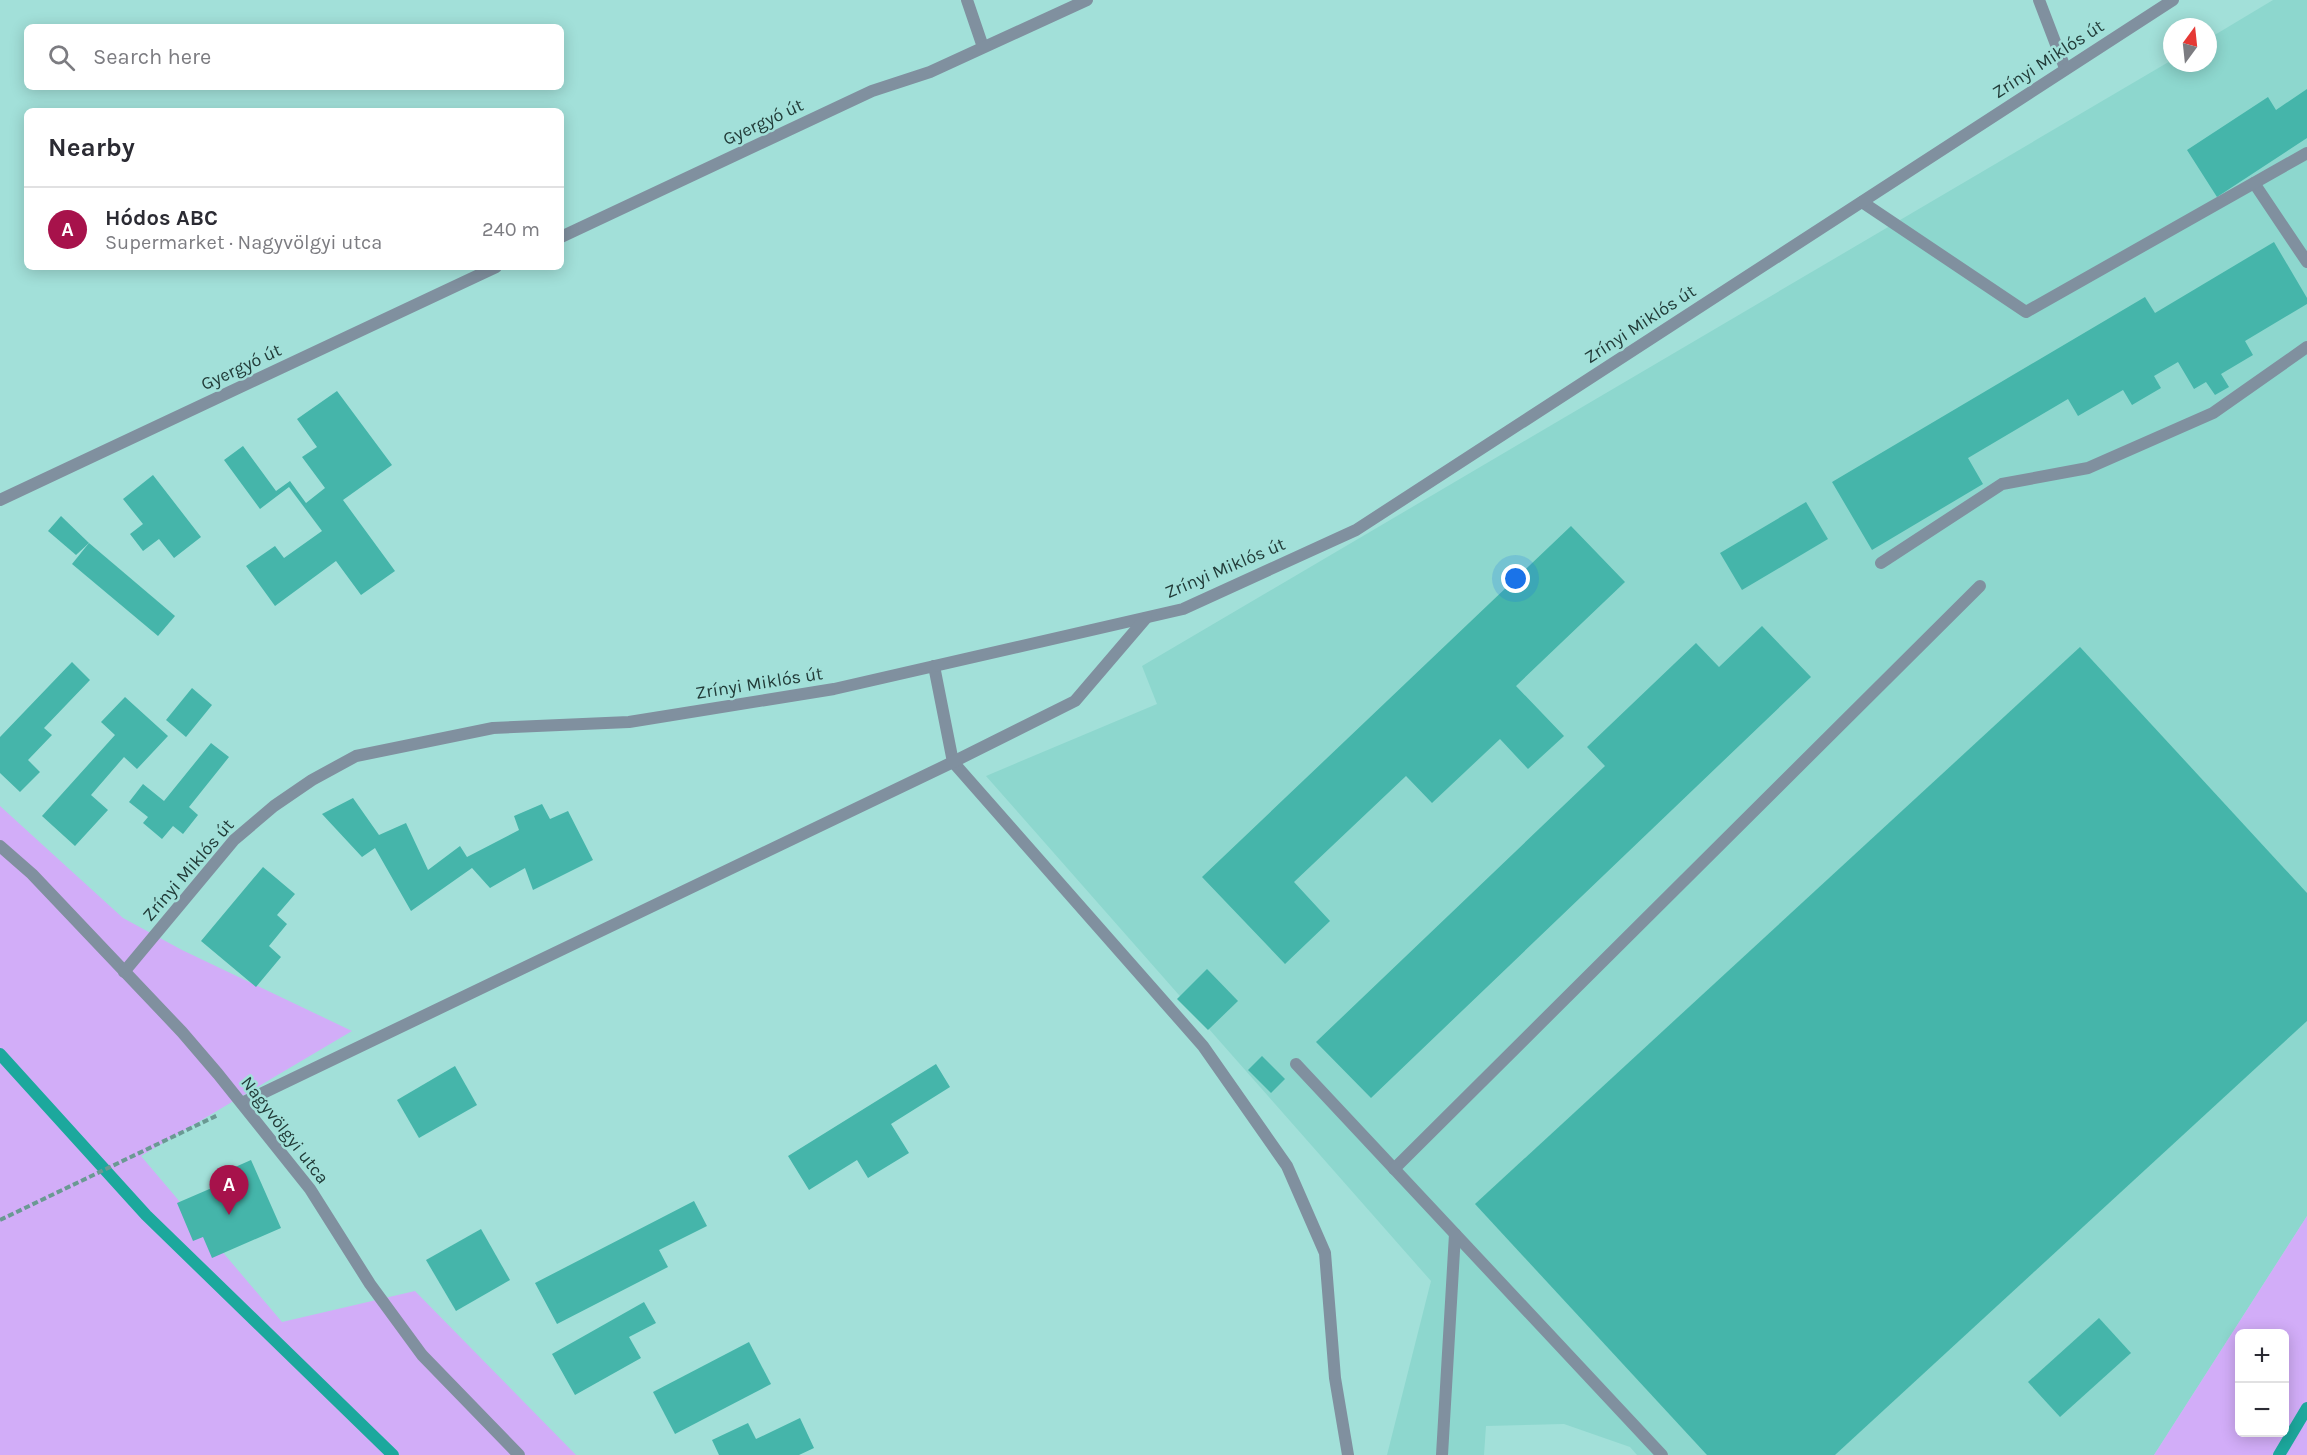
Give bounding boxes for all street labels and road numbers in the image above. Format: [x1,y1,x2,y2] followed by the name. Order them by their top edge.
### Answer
[1988,15,2108,103] street label: Zrínyi Miklós út
[719,94,807,150] street label: Gyergyó út
[1580,280,1700,368] street label: Zrínyi Miklós út
[197,339,285,395] street label: Gyergyó út
[1162,533,1289,603] street label: Zrínyi Miklós út
[694,662,824,704] street label: Zrínyi Miklós út
[138,814,239,926] street label: Zrínyi Miklós út
[236,1072,334,1188] street label: Nagyvölgyi utca

